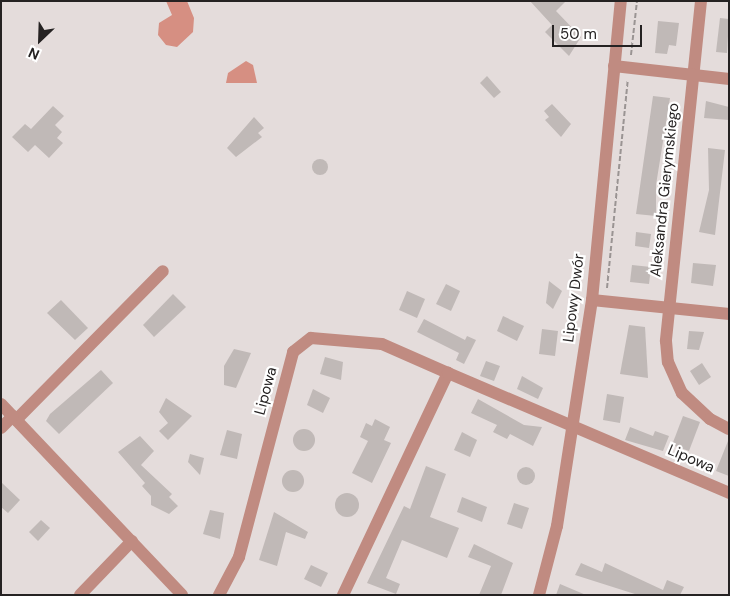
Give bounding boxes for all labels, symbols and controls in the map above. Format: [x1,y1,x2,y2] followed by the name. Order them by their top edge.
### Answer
[15,15,65,65] north arrow
[555,15,645,47] scale bar
[560,24,597,44] text: 50 m
[26,43,42,64] text: N
[647,102,683,278] street label: Aleksandra Gierymskiego
[560,253,588,343] street label: Lipowy Dwór
[251,365,281,417] street label: Lipowa
[665,441,717,477] street label: Lipowa

